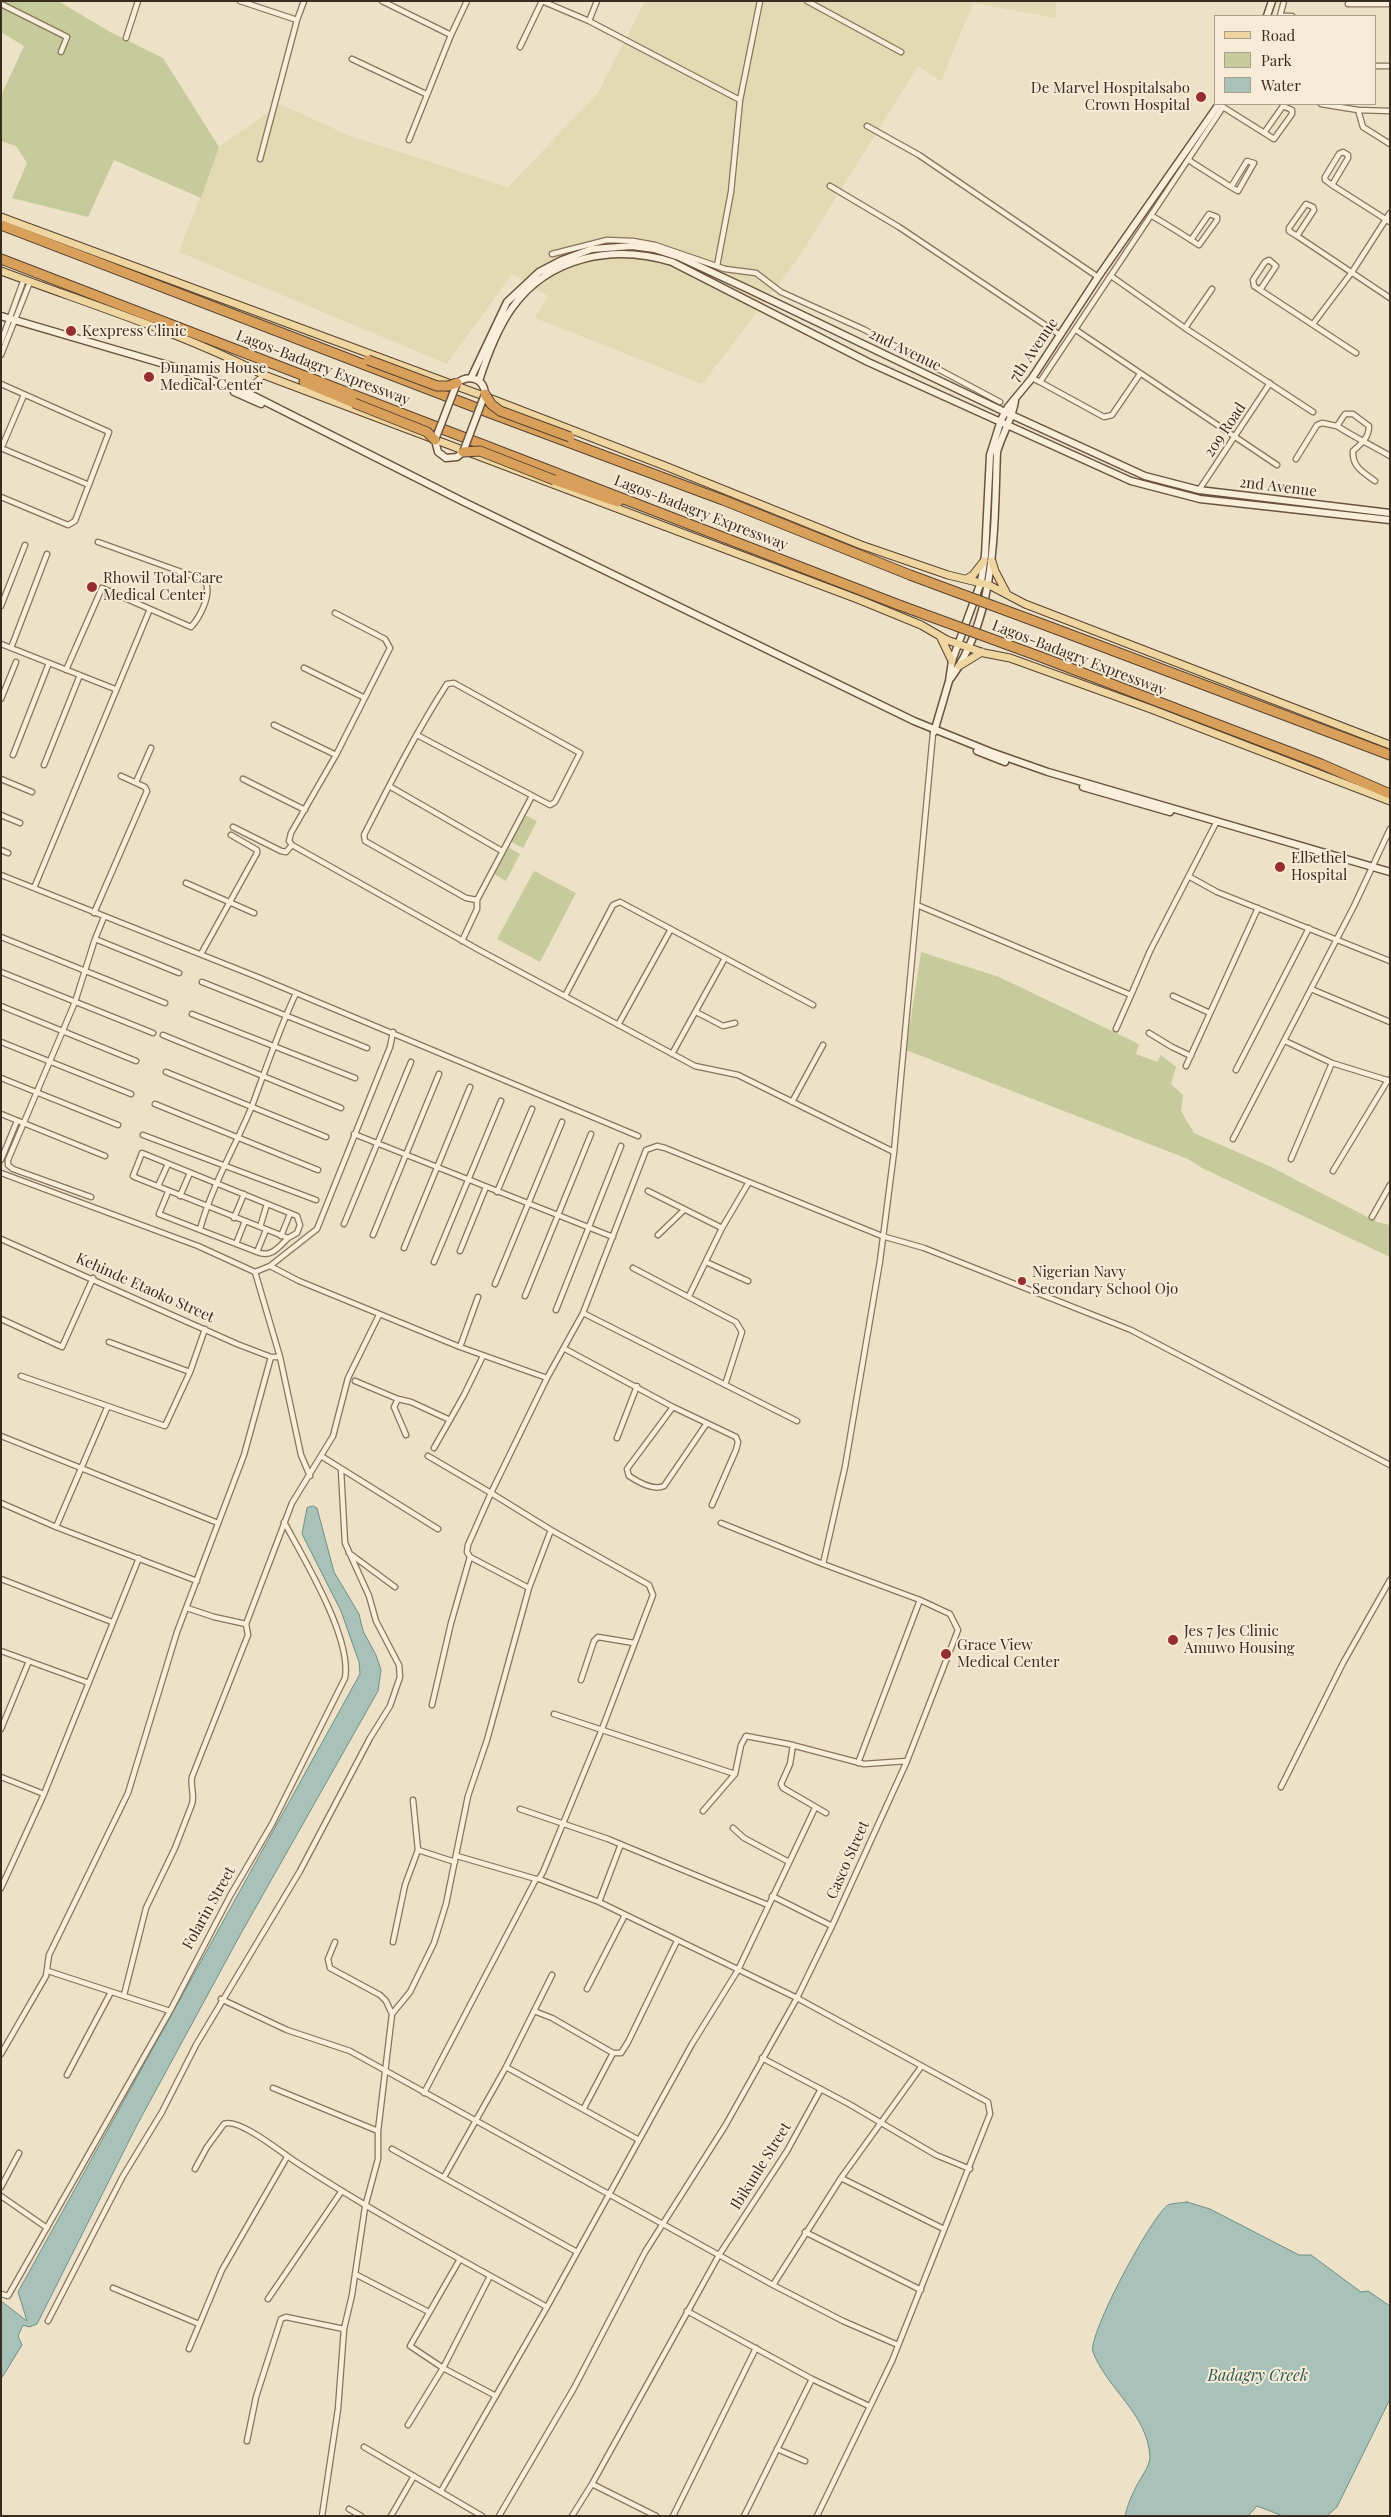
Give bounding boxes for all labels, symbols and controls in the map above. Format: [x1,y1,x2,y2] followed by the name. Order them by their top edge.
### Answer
[1214,15,1376,105] legend
[1261,25,1295,45] text: Road
[1261,50,1292,70] text: Park
[1261,75,1301,95] text: Water
[1031,79,1190,114] place label: De Marvel Hospitalsabo Crown Hospital
[1194,90,1208,104] marker: De Marvel Hospitalsabo Crown Hospital
[1006,315,1062,385] street label: 7th Avenue
[82,322,186,340] place label: Kexpress Clinic
[64,324,78,338] marker: Kexpress Clinic
[866,325,944,375] street label: 2nd Avenue
[234,326,412,410] street label: Lagos-Badagry Expressway
[160,359,266,394] place label: Dunamis House Medical Center
[142,370,156,384] marker: Dunamis House Medical Center
[1200,399,1250,461] street label: 209 Road
[612,471,790,555] street label: Lagos-Badagry Expressway
[1238,473,1318,501] street label: 2nd Avenue
[103,569,223,604] place label: Rhowil Total Care Medical Center
[85,580,99,594] marker: Rhowil Total Care Medical Center
[990,616,1168,700] street label: Lagos-Badagry Expressway
[1291,849,1347,884] place label: Elbethel Hospital
[1273,860,1287,874] marker: Elbethel Hospital
[73,1249,217,1327] street label: Kehinde Etaoko Street
[1032,1263,1178,1298] place label: Nigerian Navy Secondary School Ojo
[1016,1275,1028,1287] marker: Nigerian Navy Secondary School Ojo
[1184,1622,1295,1657] place label: Jes 7 Jes Clinic Amuwo Housing
[1166,1633,1180,1647] marker: Jes 7 Jes Clinic Amuwo Housing
[957,1636,1060,1671] place label: Grace View Medical Center
[939,1647,953,1661] marker: Grace View Medical Center
[823,1818,873,1902] street label: Casco Street
[179,1863,239,1953] street label: Folarin Street
[727,2119,795,2213] street label: Ibikunle Street
[1208,2366,1308,2386] water label: Badagry Creek

